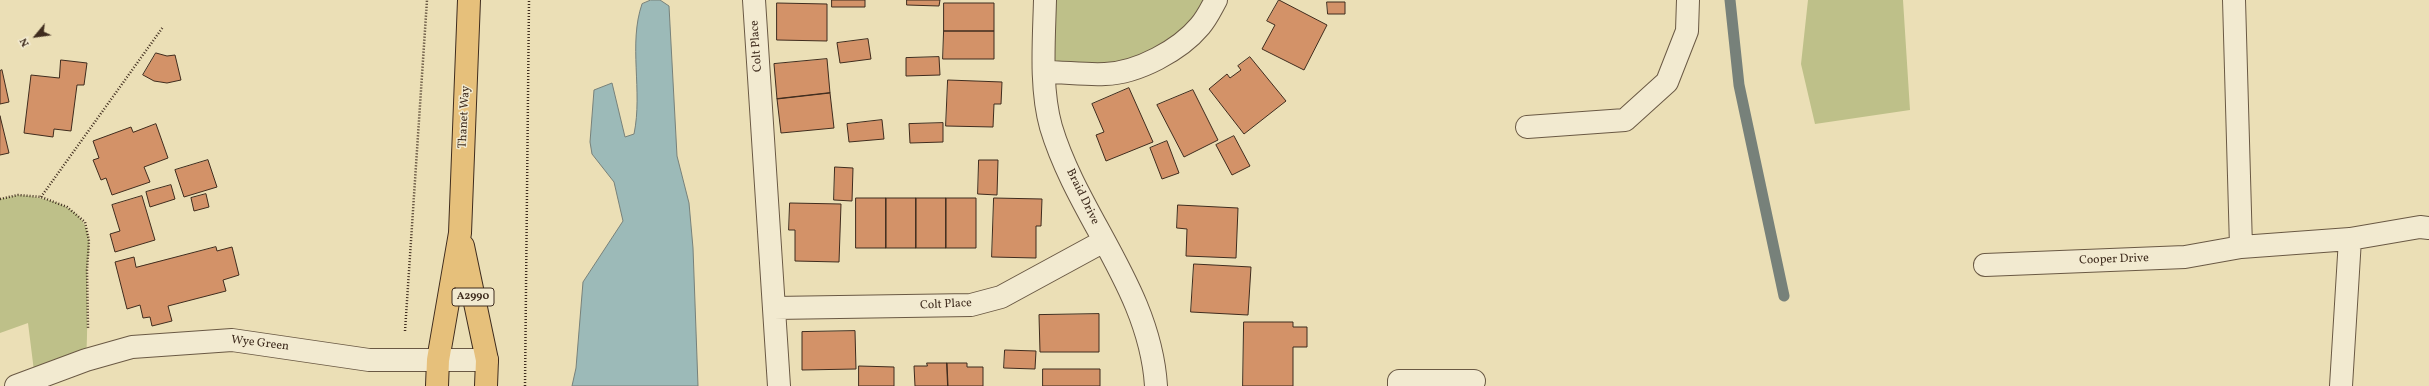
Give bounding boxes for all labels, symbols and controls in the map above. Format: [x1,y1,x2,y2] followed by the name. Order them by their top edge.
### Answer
[16,16,56,56] north arrow
[748,20,766,72] street label: Colt Place
[17,35,34,49] text: N
[456,85,474,149] street label: Thanet Way
[1062,167,1102,227] street label: Braid Drive
[2079,252,2149,268] street label: Cooper Drive
[452,288,494,306] road number: A2990
[920,296,972,314] street label: Colt Place
[230,333,290,355] street label: Wye Green

